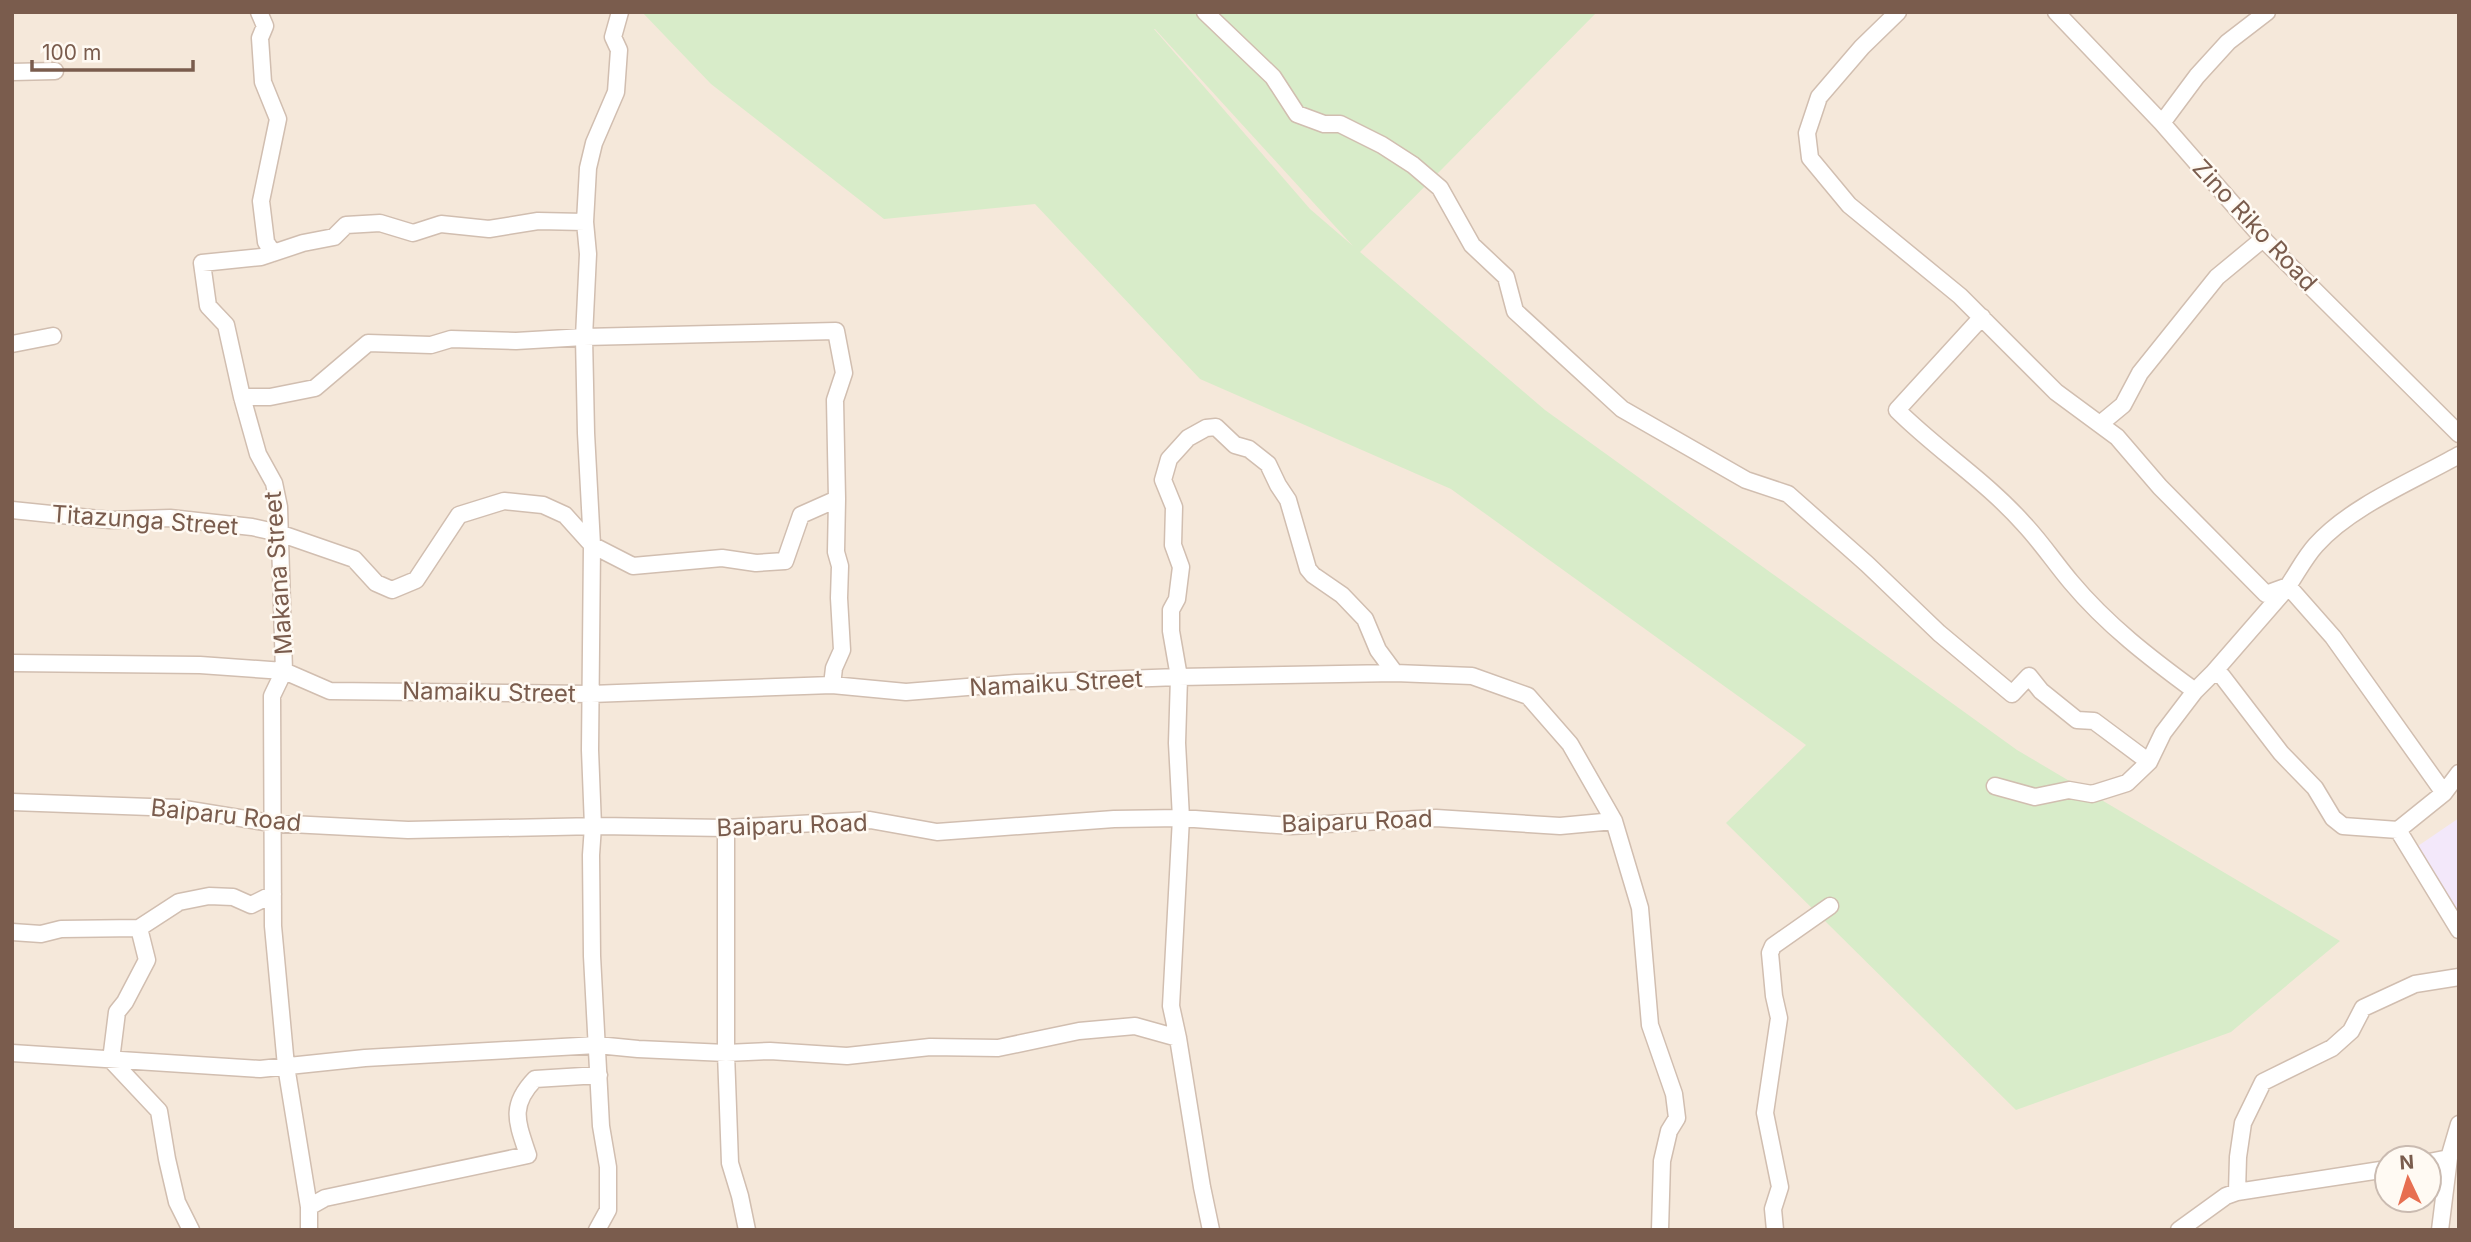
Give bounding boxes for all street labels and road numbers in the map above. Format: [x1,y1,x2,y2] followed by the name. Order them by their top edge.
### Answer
[2187,153,2323,297] street label: Zino Riko Road
[258,490,298,656] street label: Makana Street
[51,499,239,541] street label: Titazunga Street
[969,664,1144,702] street label: Namaiku Street
[402,676,576,708] street label: Namaiku Street
[149,793,303,837] street label: Baiparu Road
[1281,804,1433,838] street label: Baiparu Road
[716,808,868,842] street label: Baiparu Road

